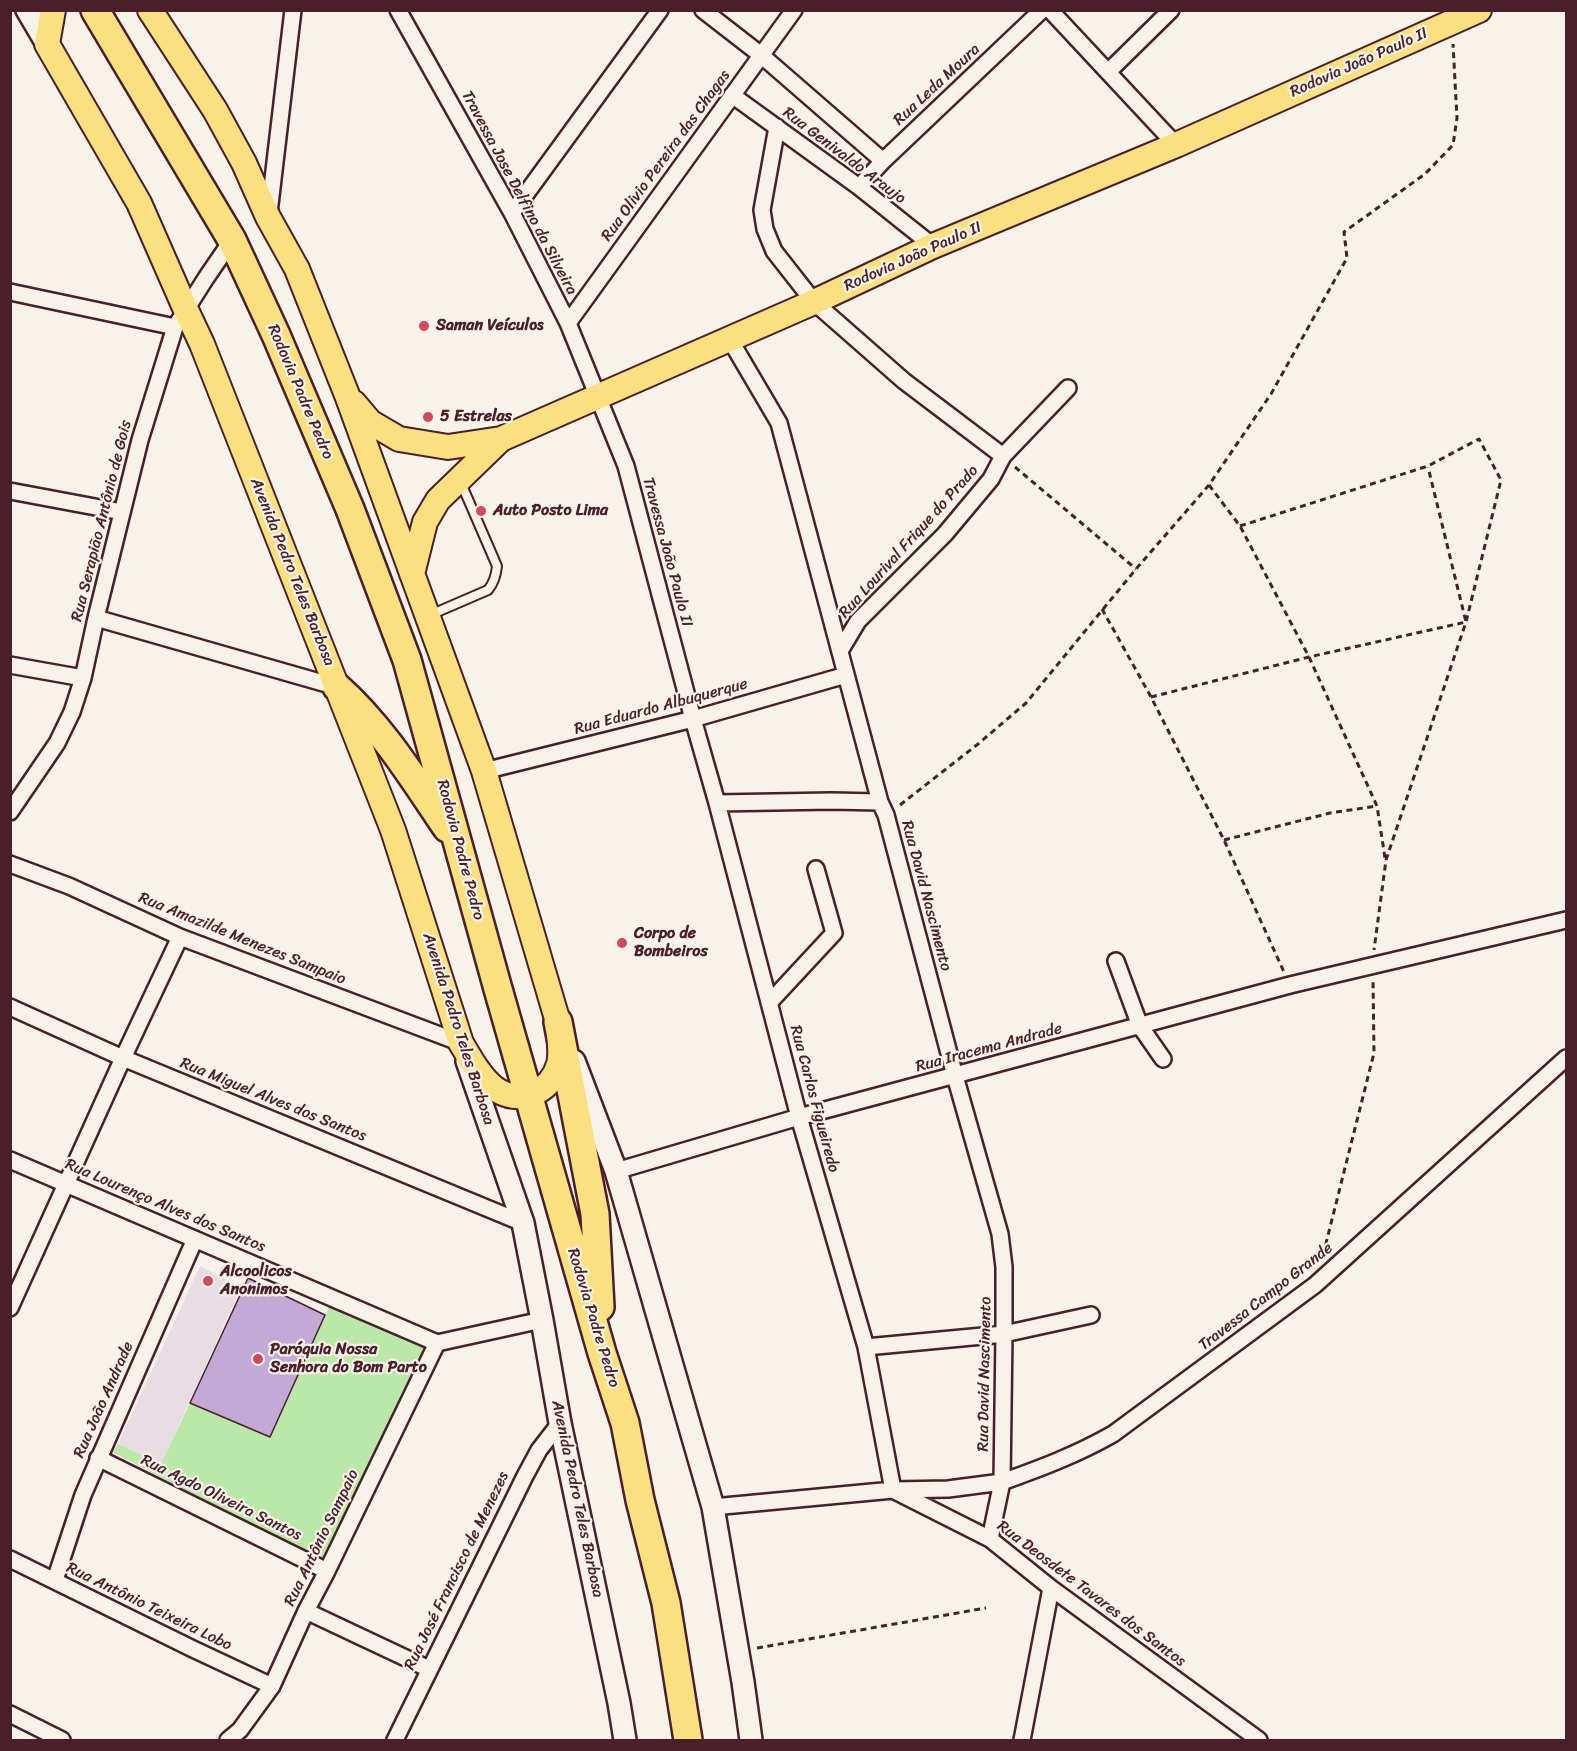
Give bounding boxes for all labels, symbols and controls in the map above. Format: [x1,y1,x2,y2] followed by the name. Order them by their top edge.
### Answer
[1287,24,1431,102] street label: Rodovia João Paulo II
[890,40,984,130] street label: Rua Leda Moura
[597,67,735,245] street label: Rua Olivio Pereira das Chagas
[457,88,581,298] street label: Travessa Jose Delfino da Silveira
[779,103,909,209] street label: Rua Genivaldo Araujo
[841,218,985,296] street label: Rodovia João Paulo II
[436,316,544,336] place label: Saman Veículos
[417,319,431,333] marker: Saman Veículos
[263,322,337,462] street label: Rodovia Padre Pedro
[440,407,512,427] place label: 5 Estrelas
[421,410,435,424] marker: 5 Estrelas
[68,418,136,624] street label: Rua Serapião Antônio de Gois
[835,462,983,622] street label: Rua Lourival Frique do Prado
[245,475,339,669] street label: Avenida Pedro Teles Barbosa
[638,475,696,629] street label: Travessa João Paulo II
[493,501,608,521] place label: Auto Posto Lima
[474,504,488,518] marker: Auto Posto Lima
[572,675,750,739] street label: Rua Eduardo Albuquerque
[432,778,488,922] street label: Rodovia Padre Pedro
[897,819,955,973] street label: Rua David Nascimento
[136,889,348,989] street label: Rua Amazilde Menezes Sampaio
[634,924,708,962] place label: Corpo de Bombeiros
[418,930,498,1128] street label: Avenida Pedro Teles Barbosa
[615,936,629,950] marker: Corpo de Bombeiros
[914,1019,1064,1077] street label: Rua Iracema Andrade
[785,1023,843,1175] street label: Rua Carlos Figueiredo
[177,1054,369,1146] street label: Rua Miguel Alves dos Santos
[62,1155,268,1257] street label: Rua Lourenço Alves dos Santos
[1195,1239,1337,1355] street label: Travessa Campo Grande
[563,1246,623,1390] street label: Rodovia Padre Pedro
[220,1262,292,1300] place label: Alcoolicos Anonimos
[201,1274,215,1288] marker: Alcoolicos Anonimos
[974,1296,996,1452] street label: Rua David Nascimento
[70,1339,138,1461] street label: Rua João Andrade
[270,1340,427,1378] place label: Paróquia Nossa Senhora do Bom Parto
[251,1352,265,1366] marker: Paróquia Nossa Senhora do Bom Parto
[547,1399,607,1599] street label: Avenida Pedro Teles Barbosa
[138,1451,304,1545] street label: Rua Agdo Oliveira Santos
[281,1467,363,1609] street label: Rua Antônio Sampaio
[400,1469,514,1673] street label: Rua José Francisco de Menezes
[993,1517,1189,1671] street label: Rua Deosdete Tavares dos Santos
[63,1559,235,1655] street label: Rua Antônio Teixeira Lobo

